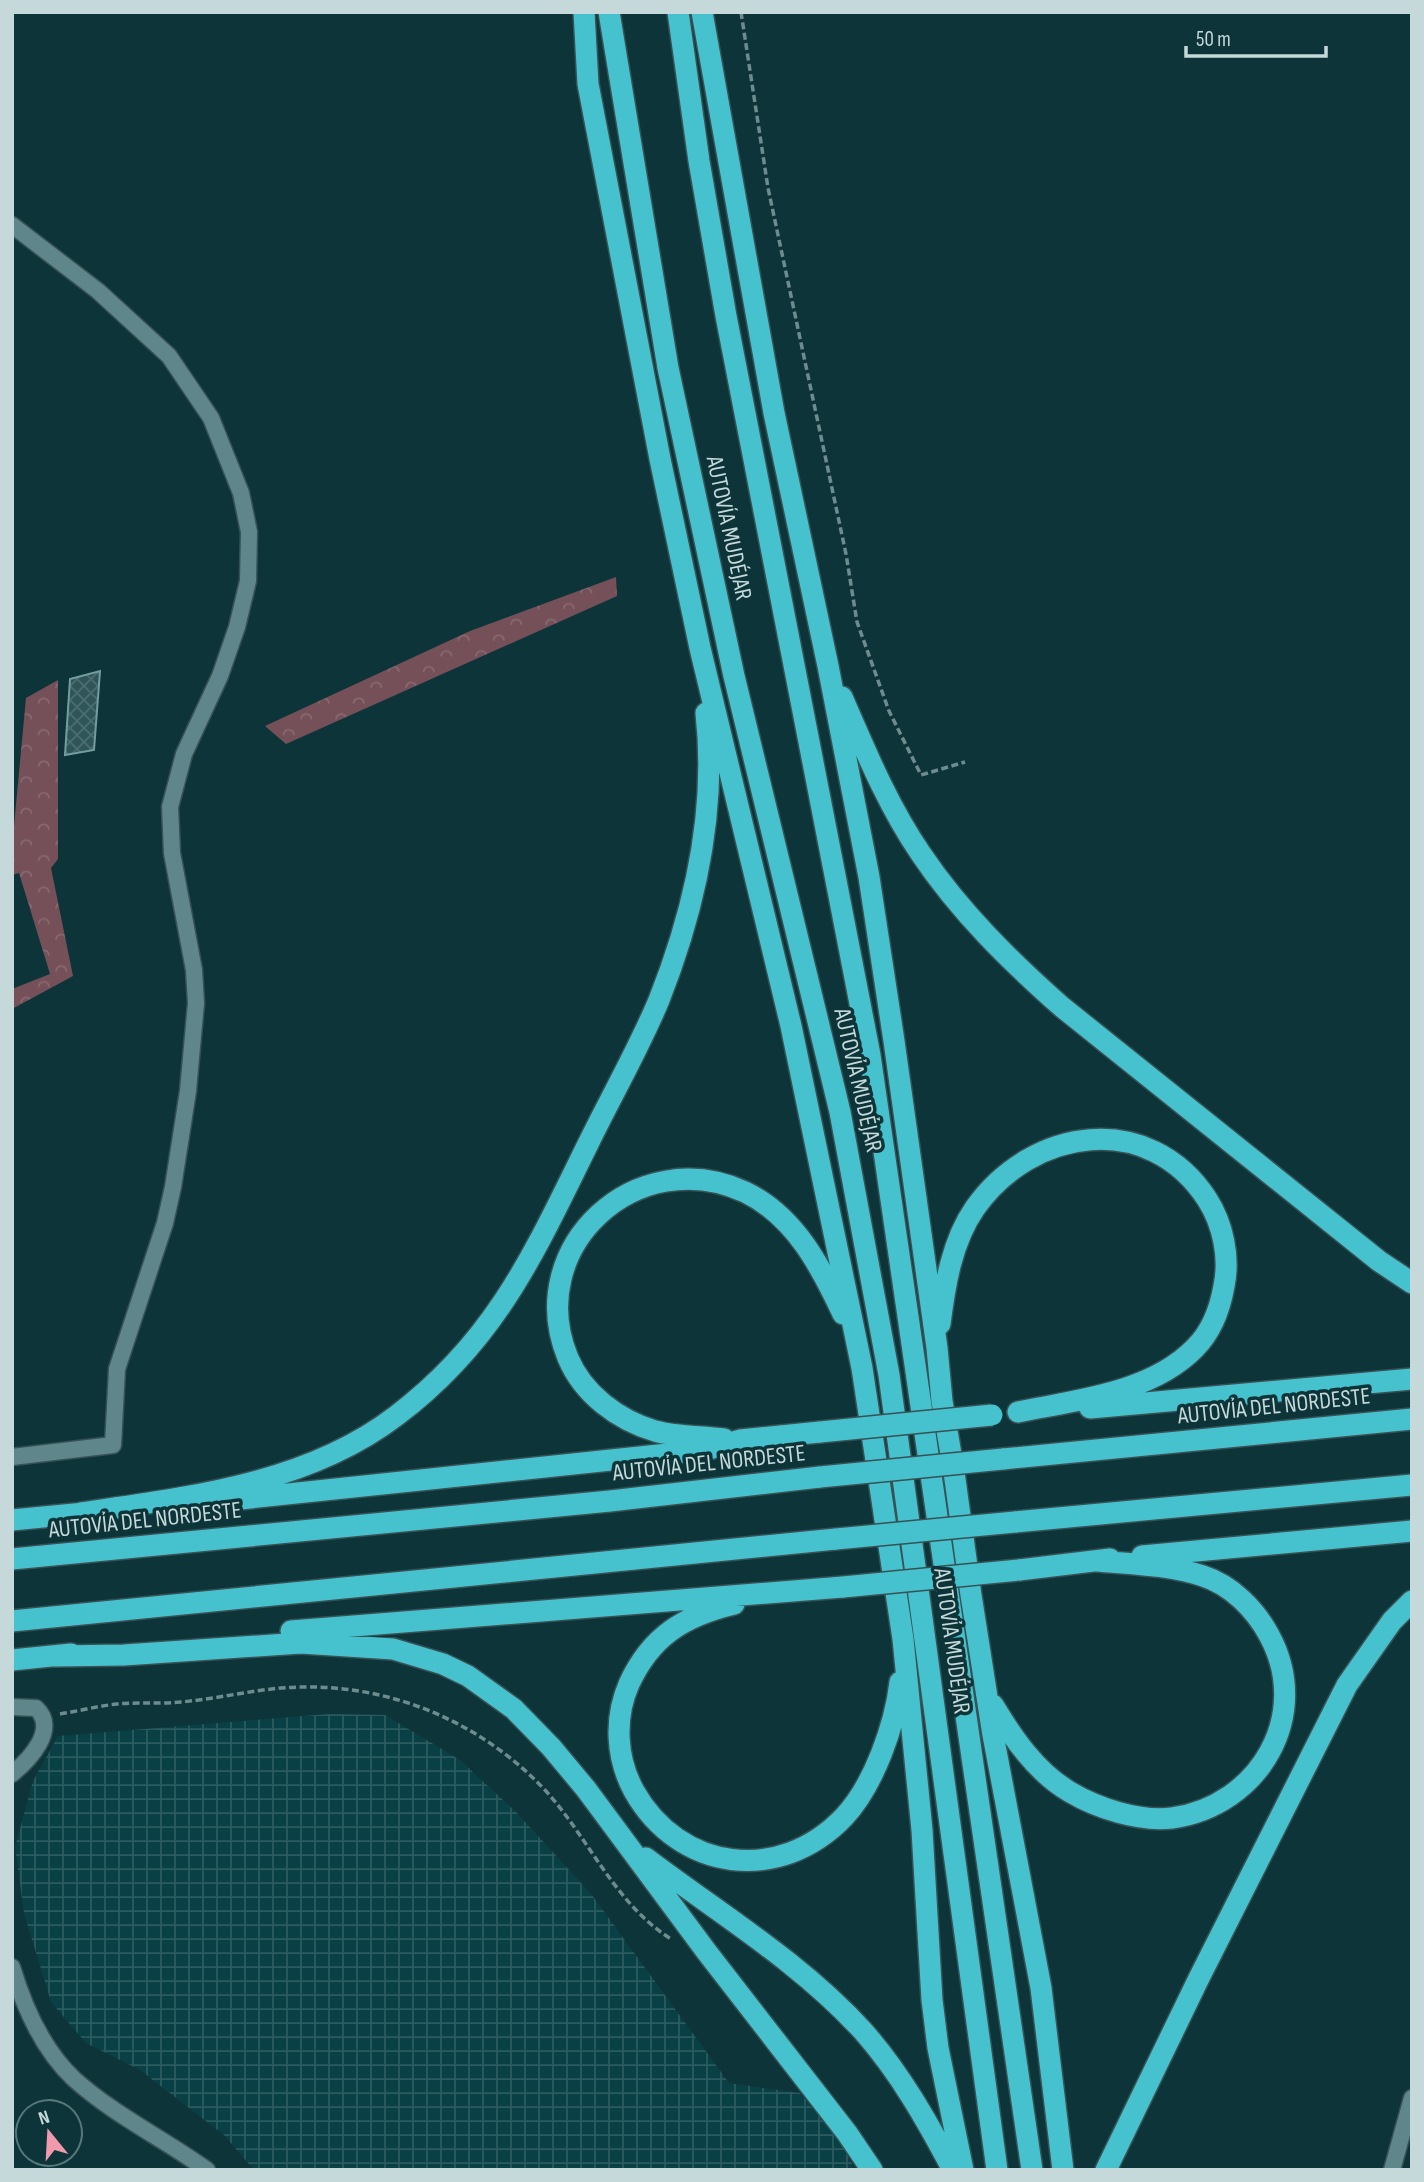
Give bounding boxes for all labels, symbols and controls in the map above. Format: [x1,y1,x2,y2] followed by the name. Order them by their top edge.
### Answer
[1186,14,1326,58] scale bar
[1196,27,1231,52] text: 50 m
[699,452,758,603] street label: AUTOVÍA MUDÉJAR
[827,1004,889,1155] street label: AUTOVÍA MUDÉJAR
[1175,1381,1372,1431] street label: AUTOVÍA DEL NORDESTE
[610,1438,807,1488] street label: AUTOVÍA DEL NORDESTE
[46,1495,243,1545] street label: AUTOVÍA DEL NORDESTE
[927,1565,977,1716] street label: AUTOVÍA MUDÉJAR
[14,2098,84,2168] north arrow
[36,2106,53,2131] text: N

